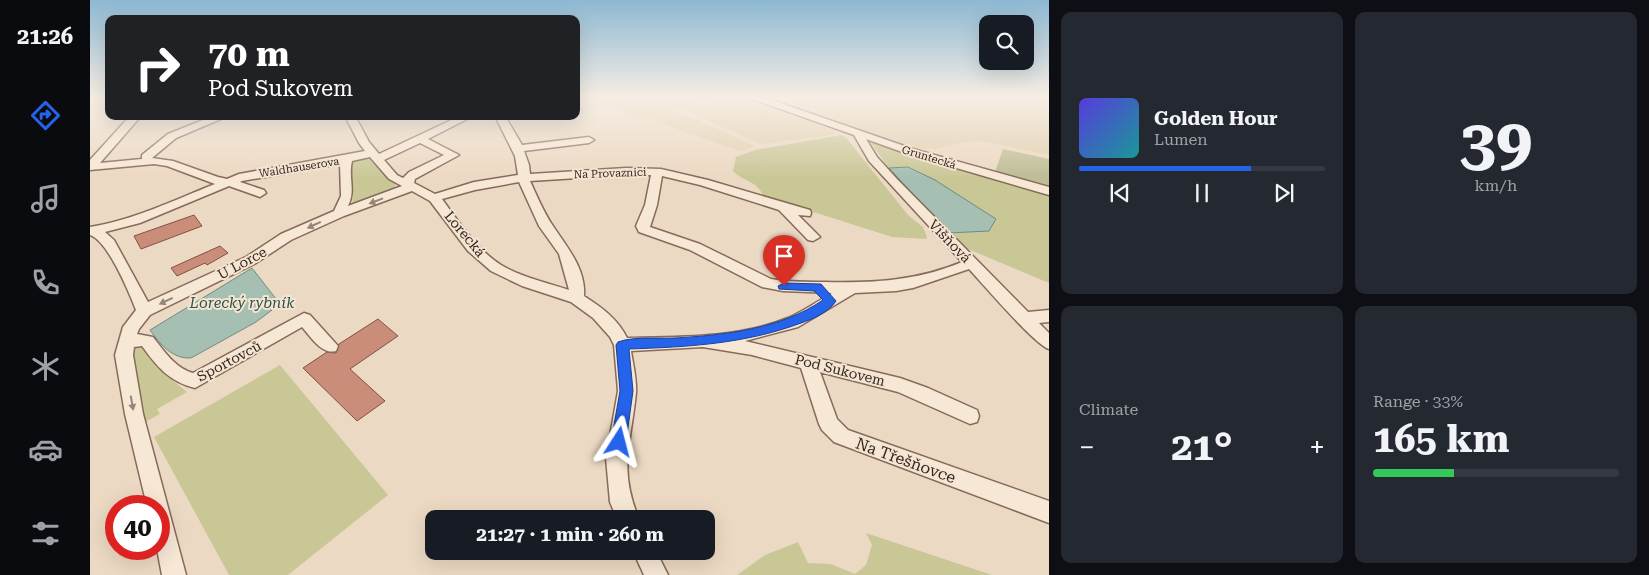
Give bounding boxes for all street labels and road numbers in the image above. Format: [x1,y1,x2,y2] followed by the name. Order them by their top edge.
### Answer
[900,143,958,172] street label: Gruntecká
[258,155,340,180] street label: Waldhauserova
[573,166,647,181] street label: Na Provaznici
[441,208,489,260] street label: Lorecká
[926,216,975,266] street label: Višňová
[215,243,270,283] street label: U Lorce
[194,337,264,385] street label: Sportovců
[793,351,887,389] street label: Pod Sukovem
[853,434,959,487] street label: Na Třešňovce

